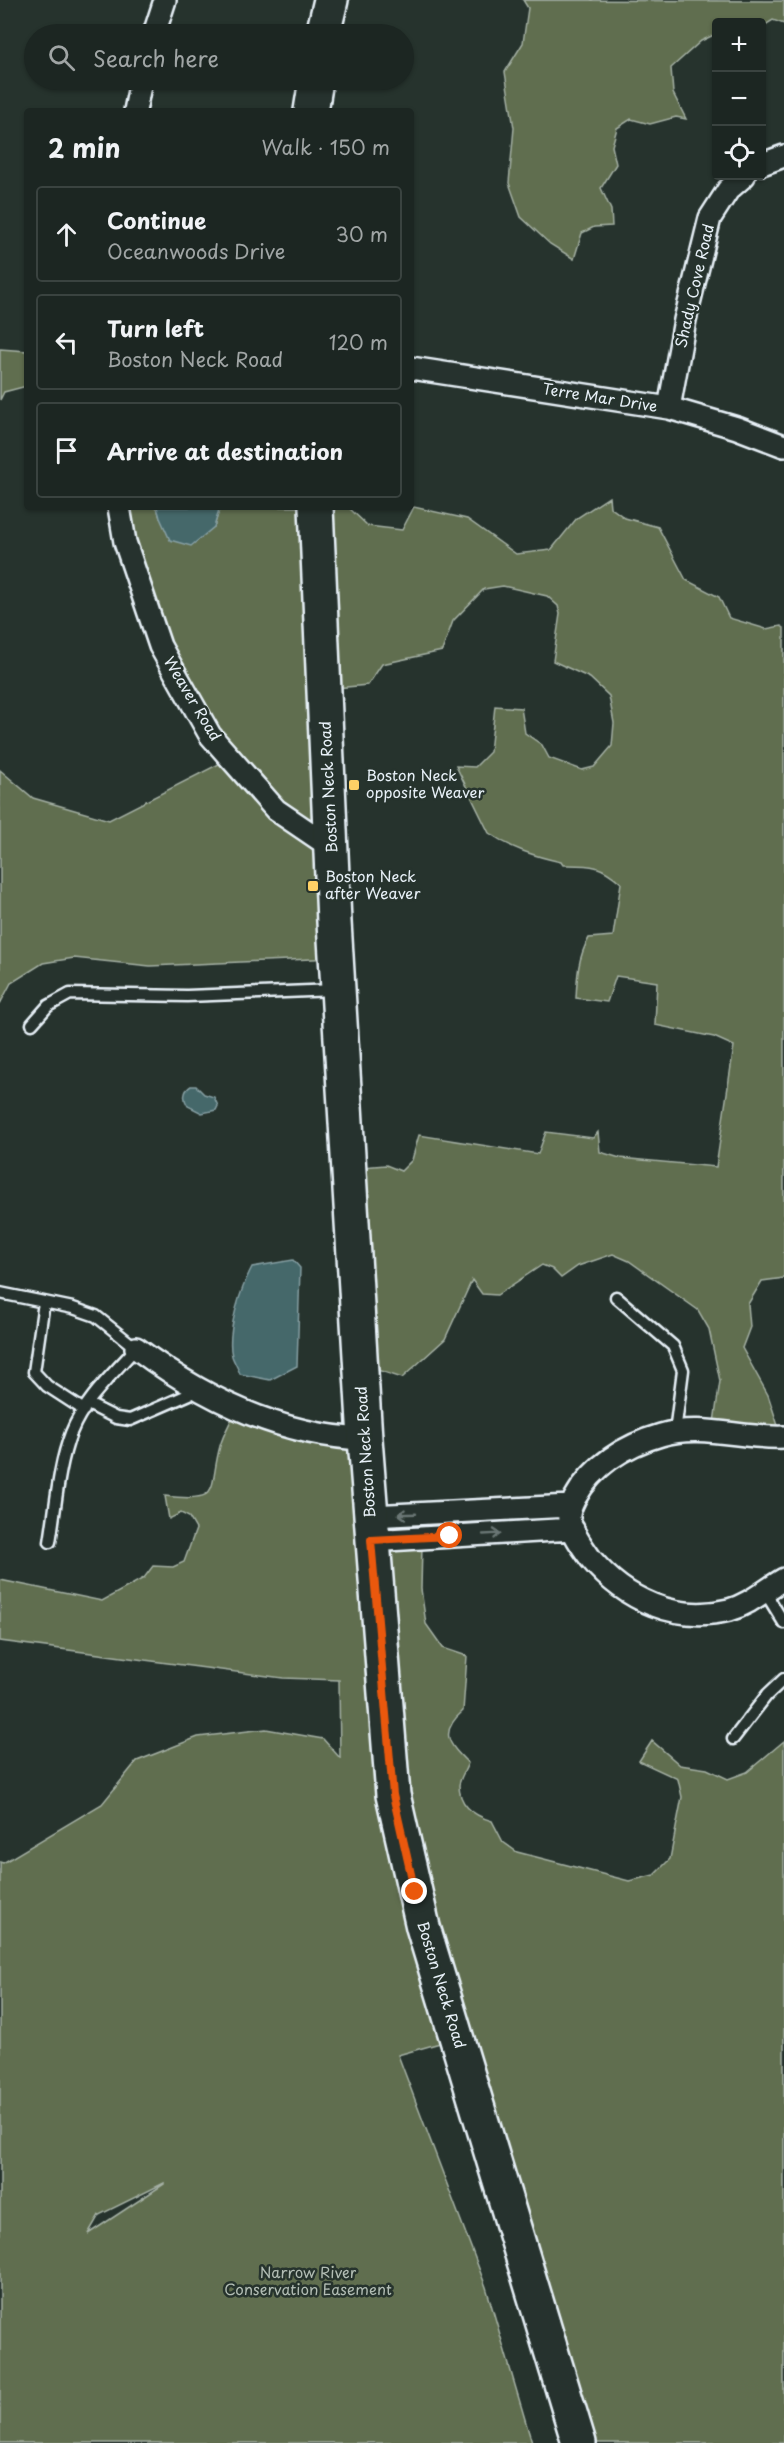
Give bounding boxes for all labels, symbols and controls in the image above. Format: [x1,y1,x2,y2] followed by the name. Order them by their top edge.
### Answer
[712,18,766,180] map controls
[712,18,766,72] button: +
[24,24,414,90] search box
[45,41,78,74] icon: search
[93,41,219,74] text: Search here
[712,72,766,126] button: −
[712,126,766,180] button: locate
[48,128,121,167] text: 2 min
[261,132,390,162] text: Walk · 150 m
[107,203,206,236] text: Continue
[50,218,83,251] icon: ahead
[335,219,388,249] text: 30 m
[668,221,719,350] street label: Shady Cove Road
[107,236,285,266] text: Oceanwoods Drive
[107,311,204,344] text: Turn left
[50,326,83,359] icon: left
[329,327,388,357] text: 120 m
[107,344,283,374] text: Boston Neck Road
[541,376,659,417] street label: Terre Mar Drive
[50,434,83,467] icon: arrive
[107,434,343,467] text: Arrive at destination
[159,652,228,745] street label: Weaver Road
[313,721,342,854] street label: Boston Neck Road
[366,763,484,803] place label: Boston Neck opposite Weaver
[347,778,361,792] marker: Boston Neck opposite Weaver
[325,864,421,904] place label: Boston Neck after Weaver
[306,879,320,893] marker: Boston Neck after Weaver
[348,1385,381,1519] street label: Boston Neck Road
[398,1509,418,1520] one-way arrow
[436,1522,462,1548] route start
[482,1528,502,1539] one-way arrow
[401,1878,427,1904] route end
[412,1918,473,2051] street label: Boston Neck Road
[224,2260,392,2300] park label: Narrow River Conservation Easement

